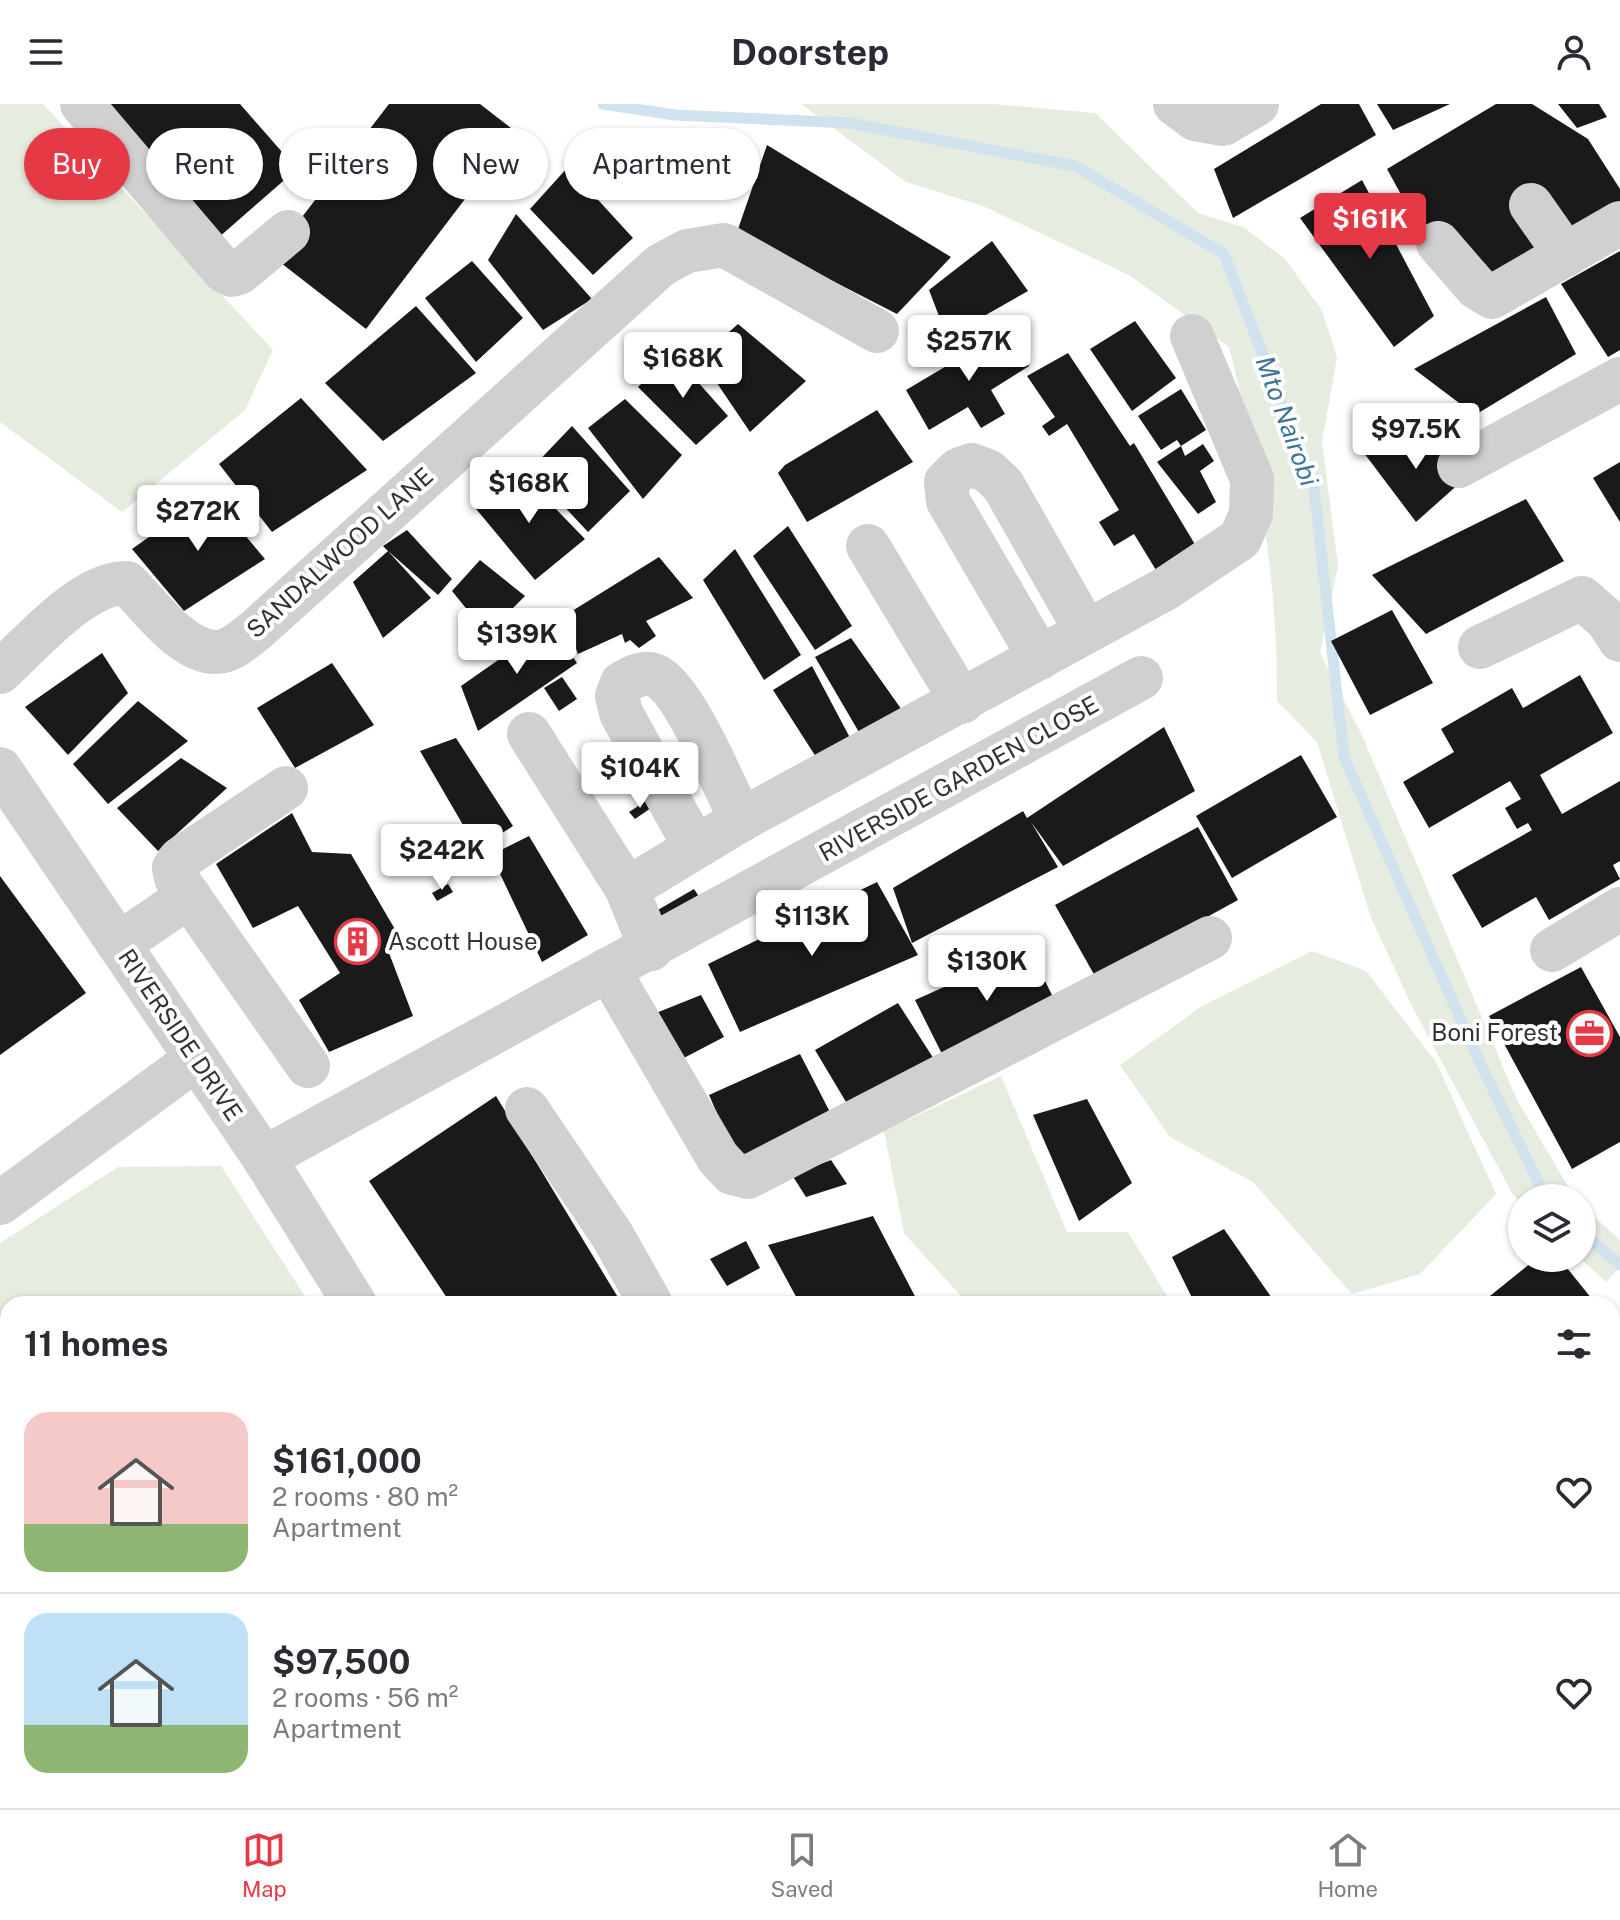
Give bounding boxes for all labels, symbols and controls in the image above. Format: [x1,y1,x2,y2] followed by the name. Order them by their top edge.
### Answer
[24,30,68,74] icon: menu
[1552,30,1596,74] icon: person
[731,31,889,73] text: Doorstep
[24,128,130,200] chip: Buy
[146,128,263,200] chip: Rent
[279,128,417,200] chip: Filters
[433,128,548,200] chip: New
[564,128,760,200] chip: Apartment
[1314,193,1426,261] pin: $161K
[1332,203,1408,234] text: $161K
[913,315,1025,383] pin: $257K
[926,325,1012,356] text: $257K
[627,332,739,400] pin: $168K
[642,342,724,373] text: $168K
[1250,352,1326,491] water label: Mto Nairobi
[1351,403,1481,471] pin: $97.5K
[1371,413,1461,444] text: $97.5K
[473,457,585,525] pin: $168K
[241,461,438,643] street label: SANDALWOOD LANE
[488,467,570,498] text: $168K
[142,485,254,553] pin: $272K
[155,495,241,526] text: $272K
[461,608,573,676] pin: $139K
[476,618,558,649] text: $139K
[814,690,1103,867] street label: RIVERSIDE GARDEN CLOSE
[584,742,696,810] pin: $104K
[599,752,681,783] text: $104K
[386,824,498,892] pin: $242K
[399,834,485,865] text: $242K
[756,890,868,958] pin: $113K
[774,900,850,931] text: $113K
[333,918,381,966] building icon: Ascott House
[388,927,538,955] place label: Ascott House
[931,935,1043,1003] pin: $130K
[113,943,249,1126] street label: RIVERSIDE DRIVE
[946,945,1028,976] text: $130K
[1565,1009,1613,1057] office icon: Boni Forest
[1431,1018,1558,1046] place label: Boni Forest
[1508,1184,1596,1272] map controls
[1508,1184,1596,1272] button: layers
[1552,1322,1596,1366] icon: filters
[24,1324,168,1364] text: 11 homes
[272,1441,422,1481] text: $161,000
[88,1444,184,1540] icon: home
[1552,1470,1596,1514] icon: heart
[272,1481,458,1512] text: 2 rooms · 80 m²
[272,1512,402,1543] text: Apartment
[272,1642,410,1682] text: $97,500
[88,1645,184,1741] icon: home
[1552,1671,1596,1715] icon: heart
[272,1682,458,1713] text: 2 rooms · 56 m²
[272,1713,402,1744] text: Apartment
[242,1828,287,1902] tab: Map
[771,1828,833,1902] tab: Saved
[1317,1828,1378,1902] tab: Home

